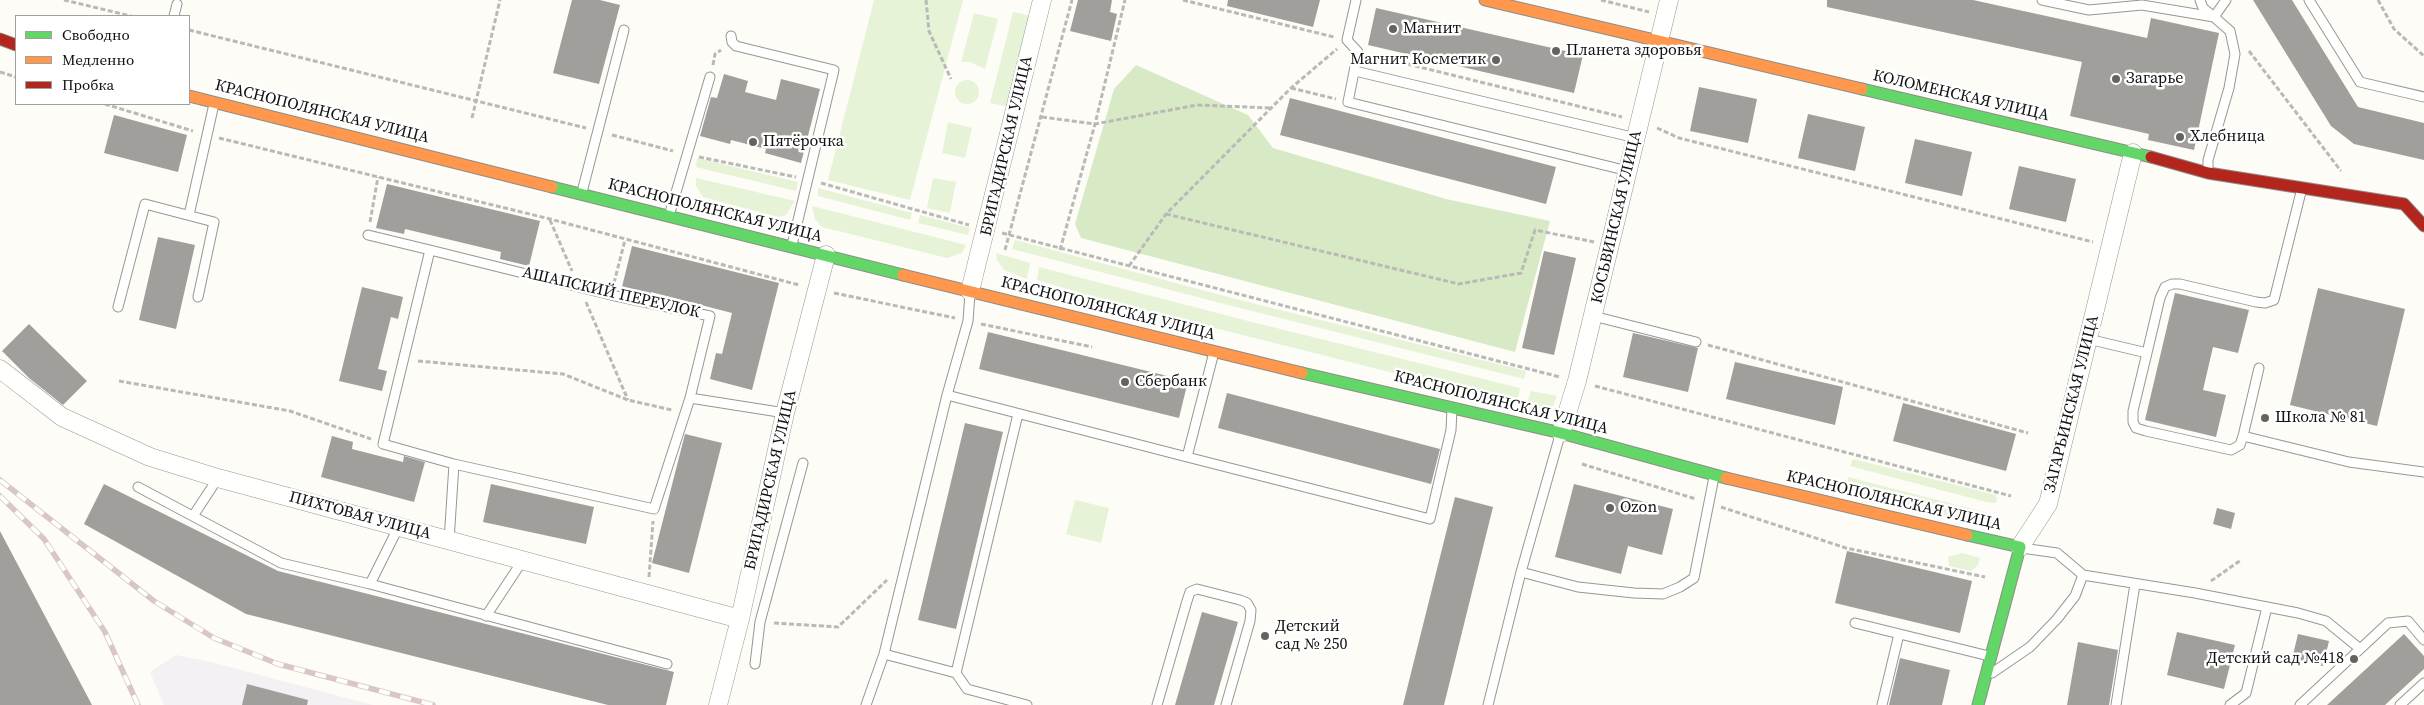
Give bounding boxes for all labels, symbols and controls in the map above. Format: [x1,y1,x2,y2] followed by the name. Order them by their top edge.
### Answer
[15,15,190,105] legend
[1403,19,1461,39] place label: Магнит
[1387,23,1399,35] marker: Магнит
[62,24,130,45] text: Свободно
[1566,41,1702,61] place label: Планета здоровья
[1550,45,1562,57] marker: Планета здоровья
[62,49,134,70] text: Медленно
[1350,50,1486,70] place label: Магнит Косметик
[977,54,1037,238] street label: БРИГАДИРСКАЯ УЛИЦА
[1490,54,1502,66] marker: Магнит Косметик
[1871,66,2051,126] street label: КОЛОМЕНСКАЯ УЛИЦА
[2126,69,2183,89] place label: Загарье
[2110,73,2122,85] marker: Загарье
[62,74,114,95] text: Пробка
[213,76,431,148] street label: КРАСНОПОЛЯНСКАЯ УЛИЦА
[2190,127,2265,147] place label: Хлебница
[1588,128,1646,306] street label: КОСЬВИНСКАЯ УЛИЦА
[2174,131,2186,143] marker: Хлебница
[763,132,844,152] place label: Пятёрочка
[747,136,759,148] marker: Пятёрочка
[606,175,824,247] street label: КРАСНОПОЛЯНСКАЯ УЛИЦА
[520,263,702,323] street label: АШАПСКИЙ ПЕРЕУЛОК
[999,273,1217,345] street label: КРАСНОПОЛЯНСКАЯ УЛИЦА
[2041,313,2103,495] street label: ЗАГАРЬИНСКАЯ УЛИЦА
[1392,367,1610,439] street label: КРАСНОПОЛЯНСКАЯ УЛИЦА
[1135,372,1207,392] place label: Сбербанк
[1119,376,1131,388] marker: Сбербанк
[741,388,801,572] street label: БРИГАДИРСКАЯ УЛИЦА
[2275,408,2366,428] place label: Школа № 81
[2259,412,2271,424] marker: Школа № 81
[1785,467,2003,535] street label: КРАСНОПОЛЯНСКАЯ УЛИЦА
[287,488,433,544] street label: ПИХТОВАЯ УЛИЦА
[1620,498,1657,518] place label: Ozon
[1604,502,1616,514] marker: Ozon
[1275,617,1348,655] place label: Детский сад № 250
[1259,630,1271,642] marker: Детский сад № 250
[2207,649,2344,669] place label: Детский сад №418
[2348,653,2360,665] marker: Детский сад №418

